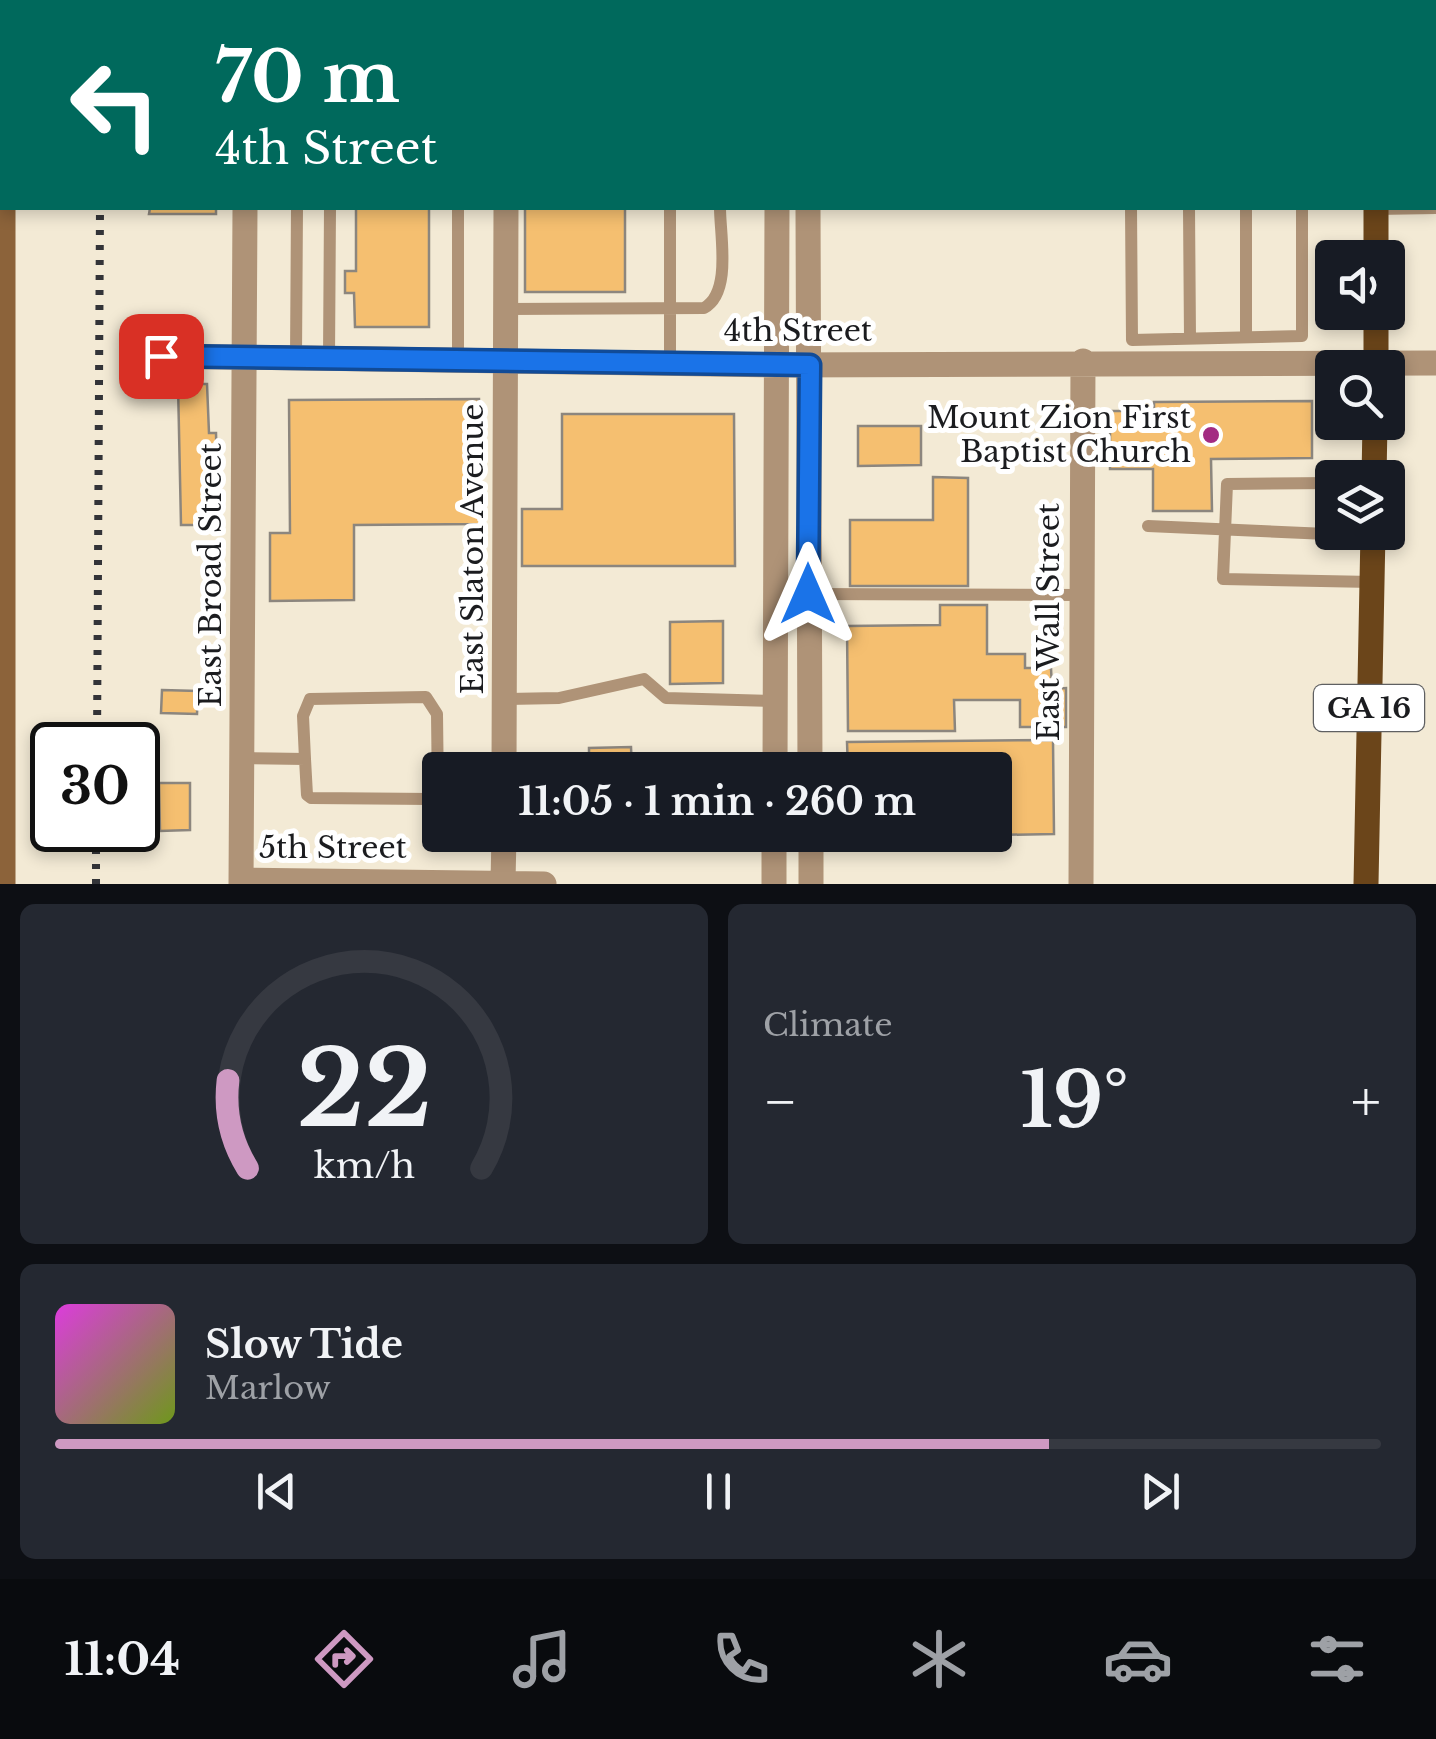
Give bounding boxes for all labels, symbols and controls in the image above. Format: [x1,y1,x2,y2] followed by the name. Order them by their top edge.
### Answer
[215,34,400,121] text: 70 m
[50,40,180,170] icon: left
[215,120,438,176] text: 4th Street
[1315,240,1405,550] map controls
[1315,240,1405,330] button: sound
[724,312,873,349] street label: 4th Street
[119,314,204,399] pin
[134,329,189,384] icon: arrive
[1315,350,1405,440] button: search
[927,399,1192,470] place label: Mount Zion First Baptist Church
[454,404,491,694] street label: East Slaton Avenue
[1200,424,1222,446] marker: Mount Zion First Baptist Church
[192,442,229,707] street label: East Broad Street
[1315,460,1405,550] button: layers
[1030,502,1067,741] street label: East Wall Street
[756,542,860,646] position arrow
[1314,685,1424,731] road number: GA 16
[30,722,160,852] speed limit sign: 30
[518,778,916,825] text: 11:05 · 1 min · 260 m
[259,829,408,866] street label: 5th Street
[763,1005,892,1045] text: Climate
[296,1025,432,1154] text: 22
[1020,1054,1128,1147] text: 19°
[763,1068,798,1136] text: −
[1351,1068,1381,1136] text: +
[313,1143,415,1188] text: km/h
[205,1321,403,1368] text: Slow Tide
[205,1368,331,1408] text: Marlow
[249,1464,304,1519] icon: previous
[691,1464,746,1519] icon: pause
[1133,1464,1188,1519] icon: next
[309,1624,379,1694] icon: directions
[507,1624,577,1694] icon: music
[706,1624,776,1694] icon: phone
[904,1624,974,1694] icon: climate
[1103,1624,1173,1694] icon: car
[1302,1624,1372,1694] icon: filters
[64,1631,180,1687] text: 11:04

